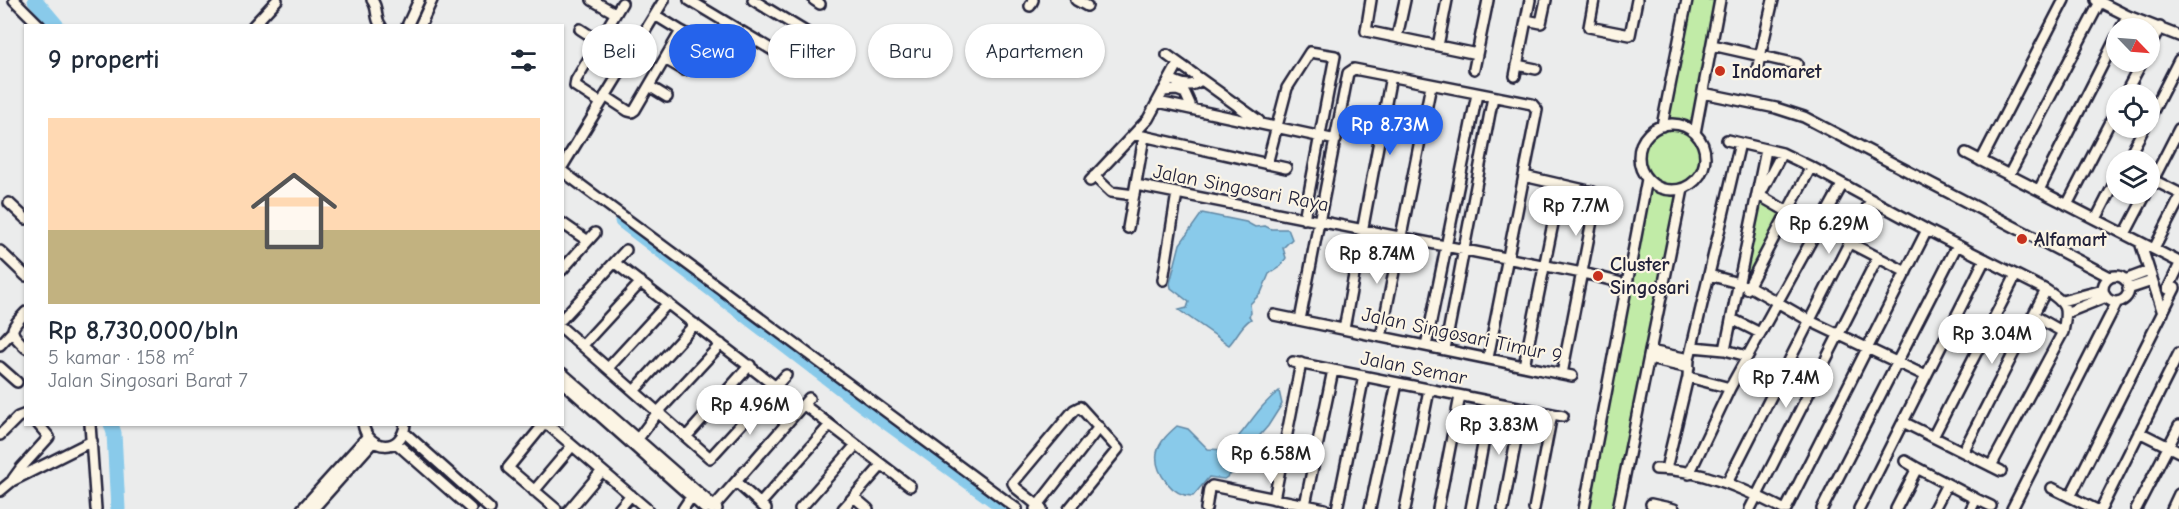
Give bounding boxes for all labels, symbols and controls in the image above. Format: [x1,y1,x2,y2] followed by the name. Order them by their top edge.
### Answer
[2106,18,2160,72] north arrow
[2106,18,2160,204] map controls
[582,24,657,78] chip: Beli
[669,24,756,78] chip: Sewa
[768,24,856,78] chip: Filter
[868,24,953,78] chip: Baru
[965,24,1105,78] chip: Apartemen
[507,44,540,77] icon: filters
[48,45,160,75] text: 9 properti
[1732,60,1822,83] place label: Indomaret
[1713,64,1727,78] marker: Indomaret
[2106,84,2160,138] button: locate
[1328,105,1452,156] pin: Rp 8.73M
[1351,113,1429,136] text: Rp 8.73M
[2106,150,2160,204] button: layers
[240,157,348,265] icon: home
[1151,160,1331,216] street label: Jalan Singosari Raya
[1521,186,1631,237] pin: Rp 7.7M
[1543,194,1609,217] text: Rp 7.7M
[1767,204,1891,255] pin: Rp 6.29M
[1789,212,1869,235] text: Rp 6.29M
[2034,228,2107,251] place label: Alfamart
[2015,232,2029,246] marker: Alfamart
[1315,234,1439,285] pin: Rp 8.74M
[1339,242,1415,265] text: Rp 8.74M
[1610,253,1690,299] place label: Cluster Singosari
[1591,269,1605,283] marker: Cluster Singosari
[1360,303,1564,367] street label: Jalan Singosari Timur 9
[1930,314,2054,365] pin: Rp 3.04M
[48,316,239,346] text: Rp 8,730,000/bln
[1952,322,2032,345] text: Rp 3.04M
[48,346,194,369] text: 5 kamar · 158 m²
[1359,346,1469,390] street label: Jalan Semar
[1731,358,1841,409] pin: Rp 7.4M
[1752,366,1820,389] text: Rp 7.4M
[48,369,248,392] text: Jalan Singosari Barat 7
[688,385,812,436] pin: Rp 4.96M
[710,393,790,416] text: Rp 4.96M
[1437,405,1561,456] pin: Rp 3.83M
[1460,413,1538,436] text: Rp 3.83M
[1209,434,1333,485] pin: Rp 6.58M
[1231,442,1311,465] text: Rp 6.58M

